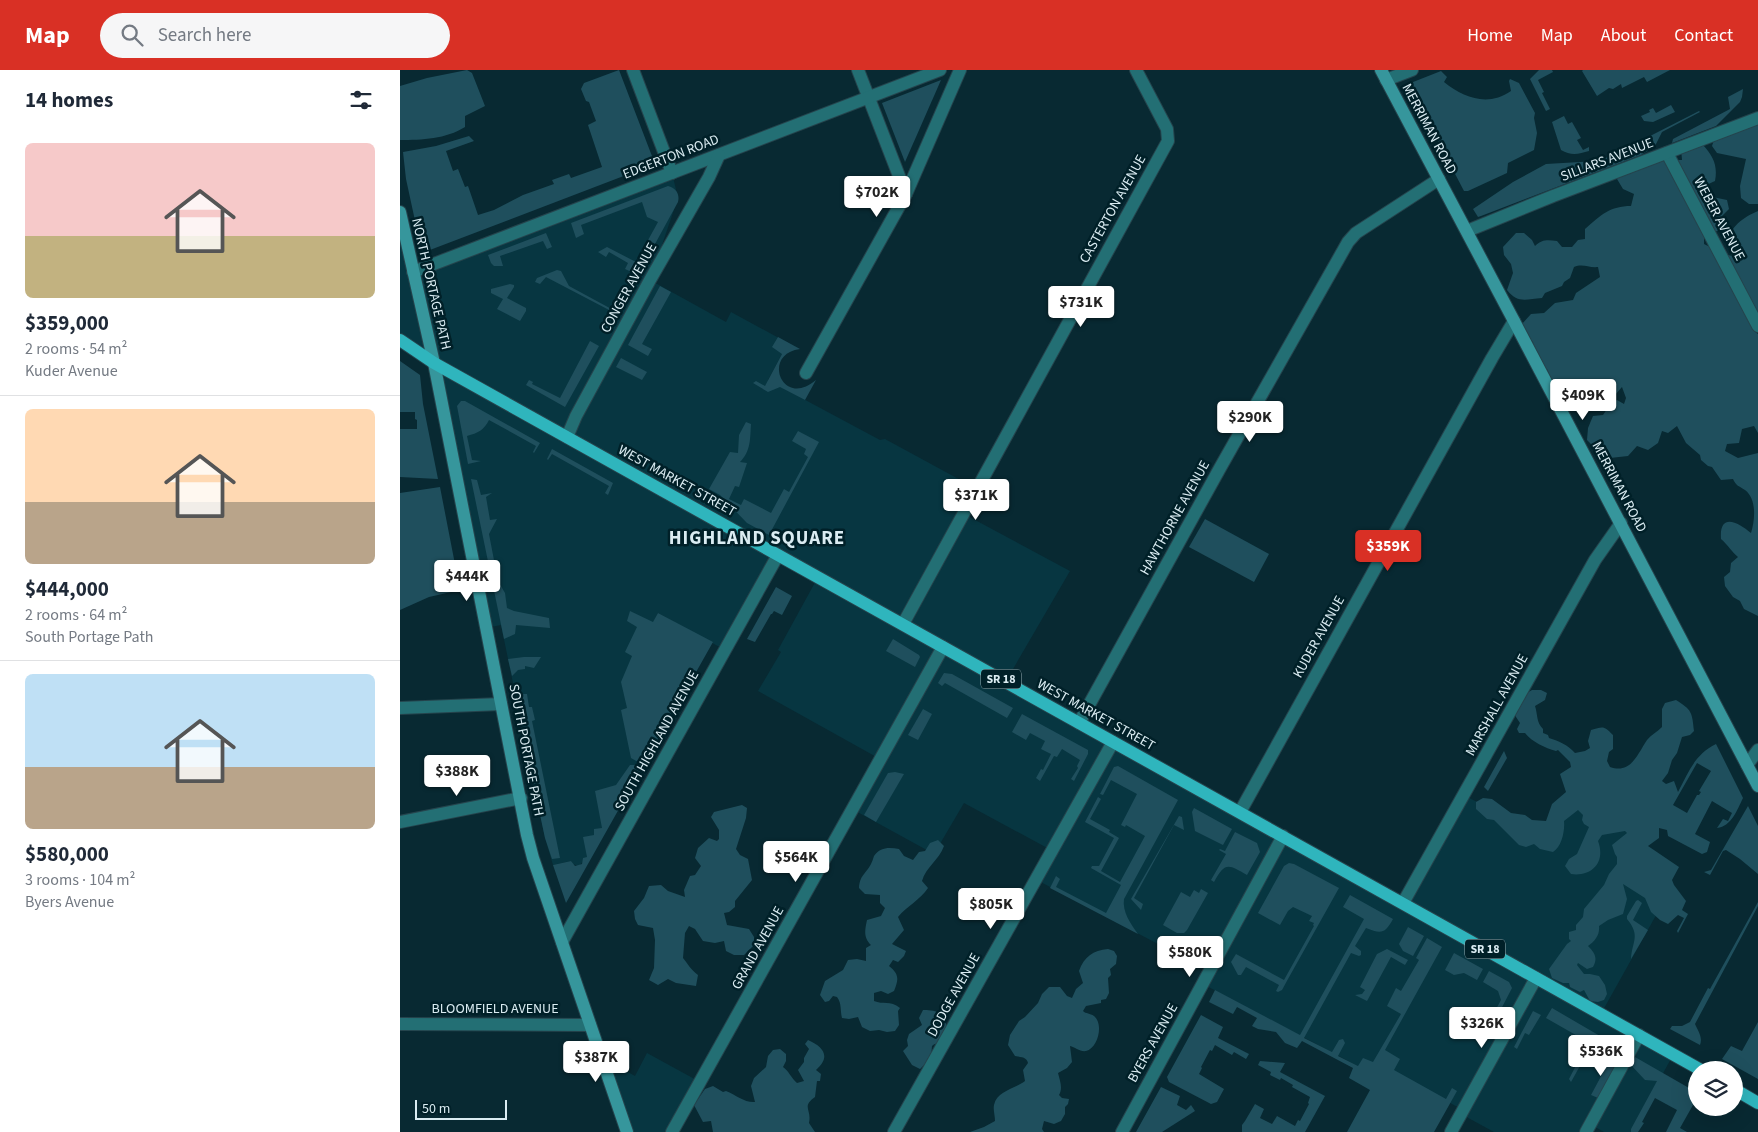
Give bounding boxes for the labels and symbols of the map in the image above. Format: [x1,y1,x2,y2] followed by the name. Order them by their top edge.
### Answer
[1397,80,1461,178] street label: MERRIMAN ROAD
[620,129,722,185] street label: EDGERTON ROAD
[1558,133,1656,187] street label: SILLARS AVENUE
[1075,151,1151,267] street label: CASTERTON AVENUE
[1689,174,1749,264] street label: WEBER AVENUE
[842,176,912,218] pin: $702K
[406,216,456,352] street label: NORTH PORTAGE PATH
[596,239,662,337] street label: CONGER AVENUE
[1046,286,1116,328] pin: $731K
[1548,378,1618,421] pin: $409K
[1215,400,1285,443] pin: $290K
[1587,438,1651,536] street label: MERRIMAN ROAD
[614,440,740,522] street label: WEST MARKET STREET
[1135,457,1215,579] street label: HAWTHORNE AVENUE
[941,478,1011,521] pin: $371K
[669,525,845,552] district label: HIGHLAND SQUARE
[1353,530,1423,572] pin: $359K
[432,560,502,602] pin: $444K
[1288,592,1350,682] street label: KUDER AVENUE
[1461,650,1533,760] street label: MARSHALL AVENUE
[610,667,704,815] street label: SOUTH HIGHLAND AVENUE
[981,670,1021,688] road number: SR 18
[1033,674,1159,756] street label: WEST MARKET STREET
[503,682,549,818] street label: SOUTH PORTAGE PATH
[422,754,492,797] pin: $388K
[761,840,831,883] pin: $564K
[956,888,1026,930] pin: $805K
[727,903,789,993] street label: GRAND AVENUE
[1155,936,1225,978] pin: $580K
[1465,940,1505,959] road number: SR 18
[923,950,985,1040] street label: DODGE AVENUE
[431,999,559,1019] street label: BLOOMFIELD AVENUE
[1123,1000,1183,1086] street label: BYERS AVENUE
[1447,1006,1517,1049] pin: $326K
[1566,1034,1636,1077] pin: $536K
[561,1040,631,1083] pin: $387K
[415,1097,508,1120] scale bar

